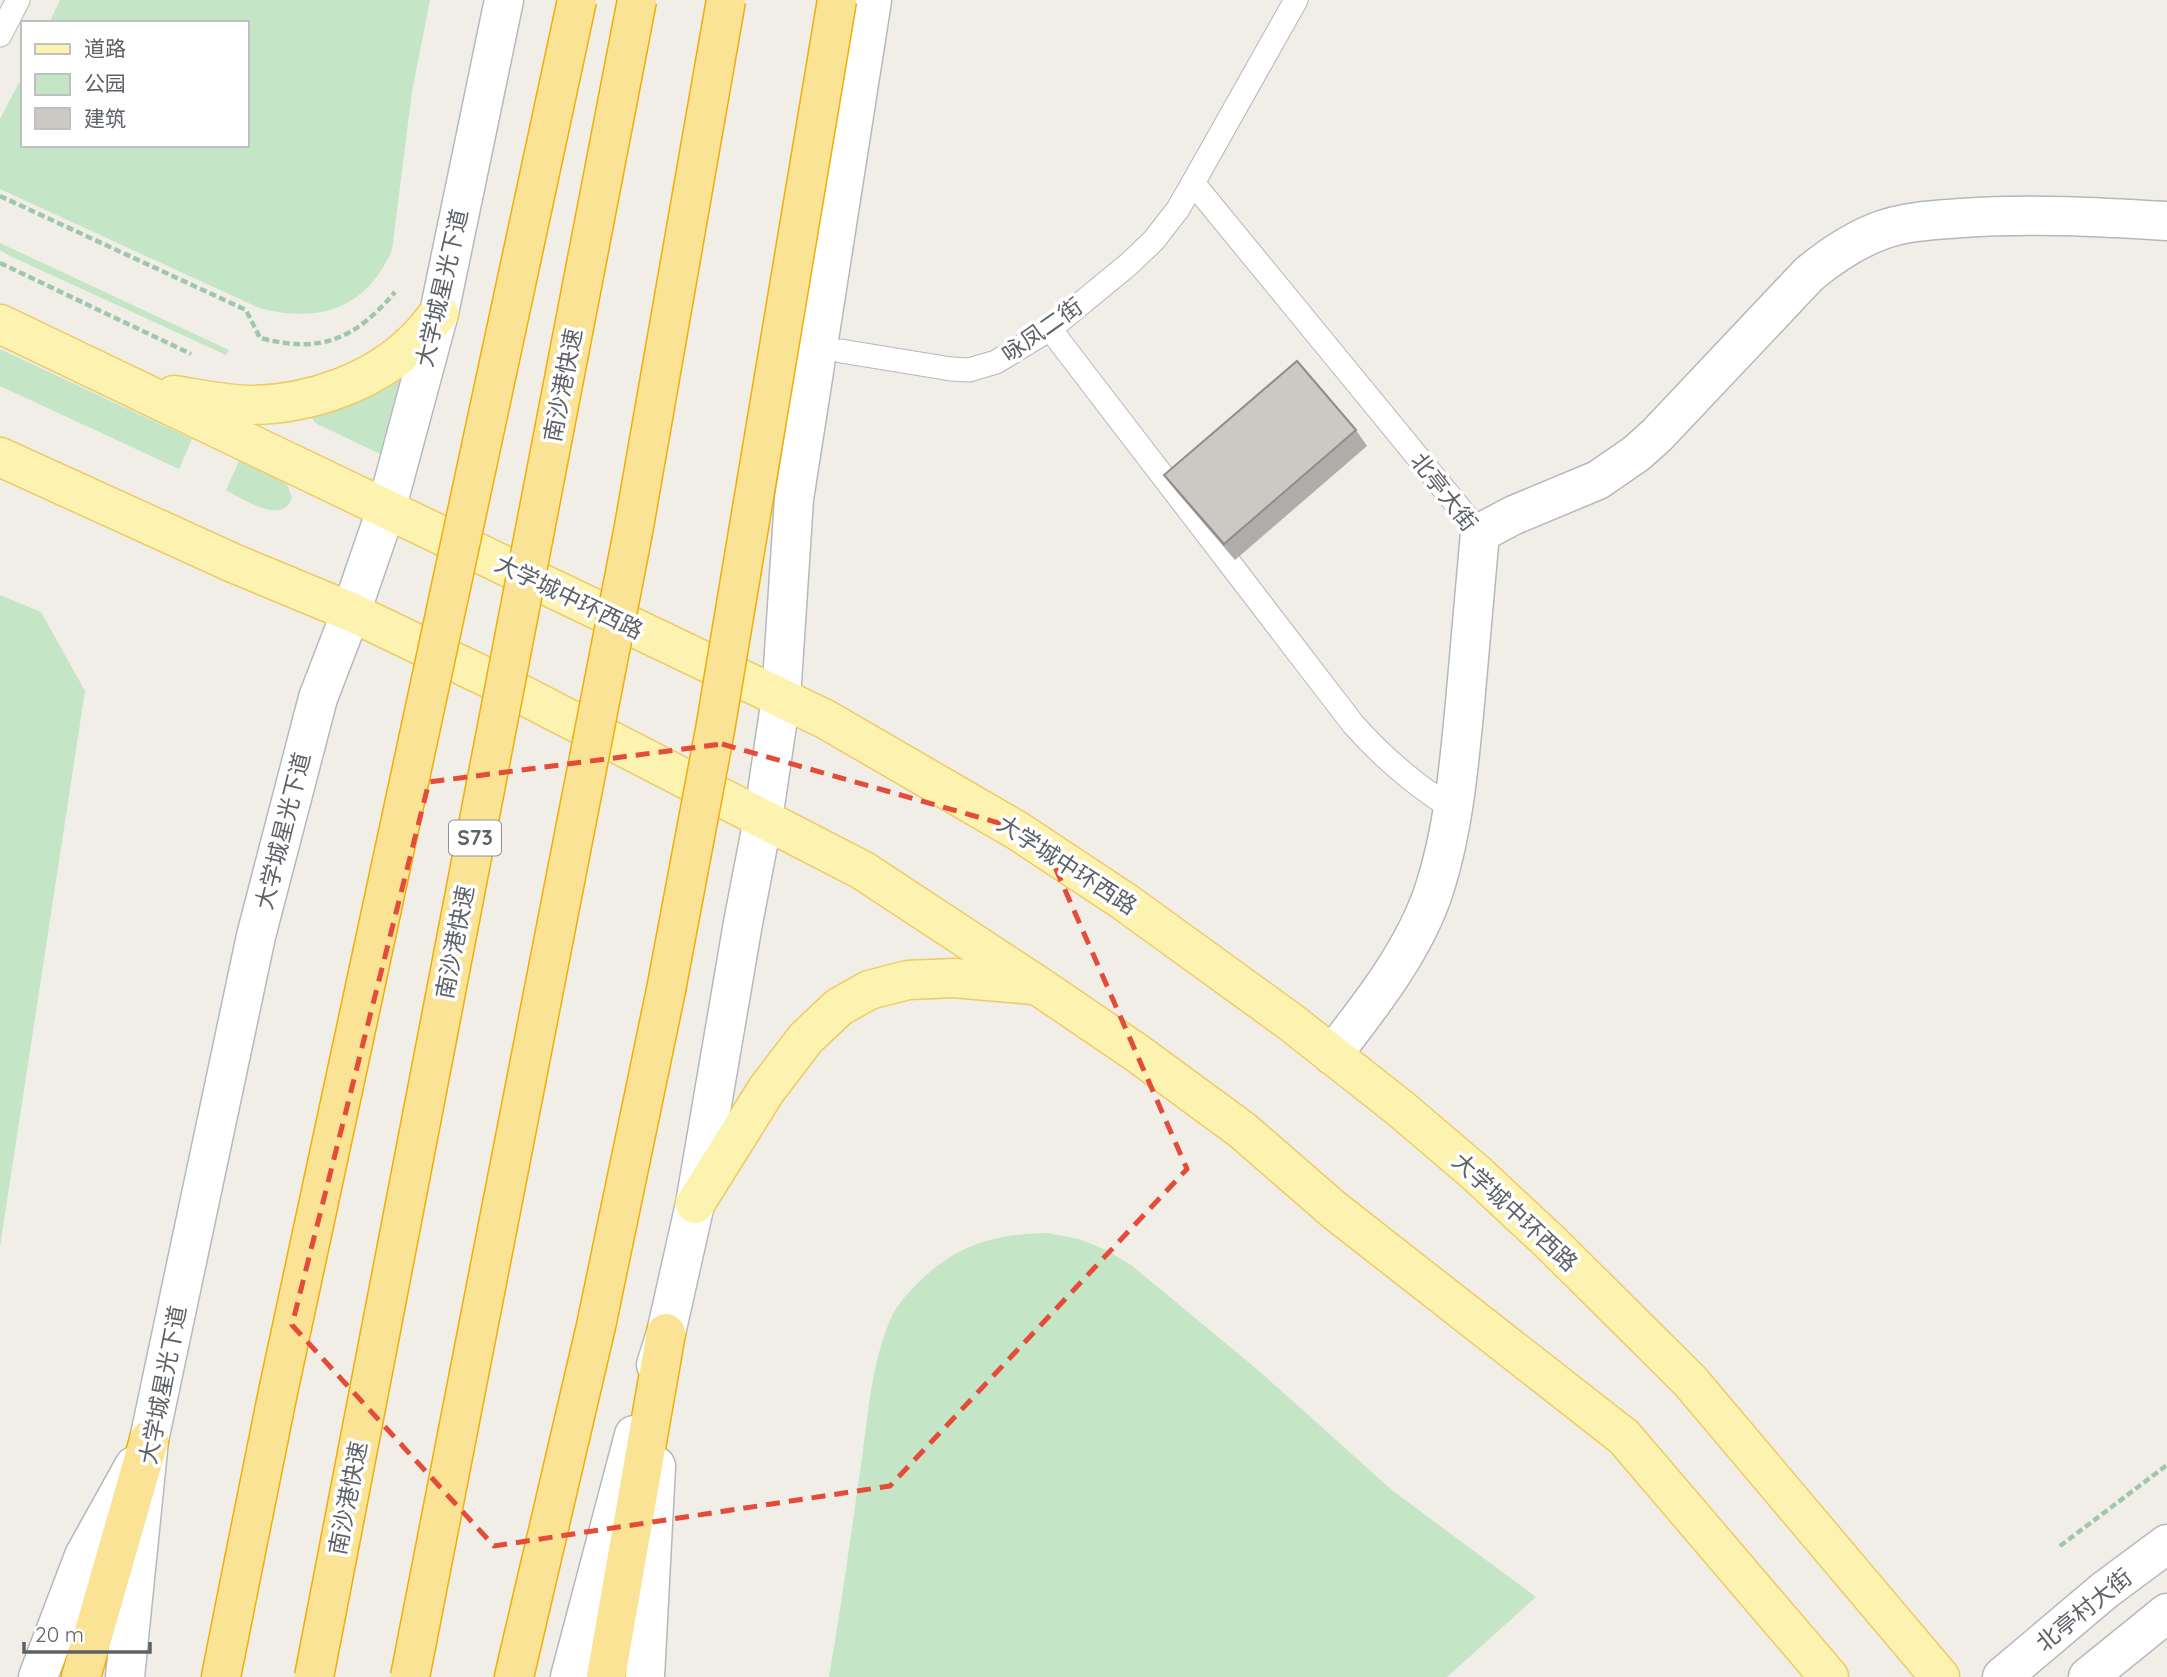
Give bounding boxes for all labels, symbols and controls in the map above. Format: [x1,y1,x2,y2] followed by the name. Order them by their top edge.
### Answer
[21,21,248,147] legend
[84,35,126,61] text: 道路
[84,70,126,96] text: 公园
[84,105,126,131] text: 建筑
[409,206,474,370] street label: 大学城星光下道
[996,291,1088,368] street label: 咏凤二街
[537,326,588,444] street label: 南沙港快速
[1405,447,1484,537] street label: 北亭大街
[491,548,648,645] street label: 大学城中环西路
[249,749,316,912] street label: 大学城星光下道
[992,809,1143,921] street label: 大学城中环西路
[449,820,501,856] road number: S73
[429,883,480,1001] street label: 南沙港快速
[1447,1146,1584,1277] street label: 大学城中环西路
[133,1303,192,1467] street label: 大学城星光下道
[322,1439,373,1557] street label: 南沙港快速
[2030,1562,2137,1657] street label: 北亭村大街
[24,1610,150,1654] scale bar
[35,1621,84,1647] text: 20 m

